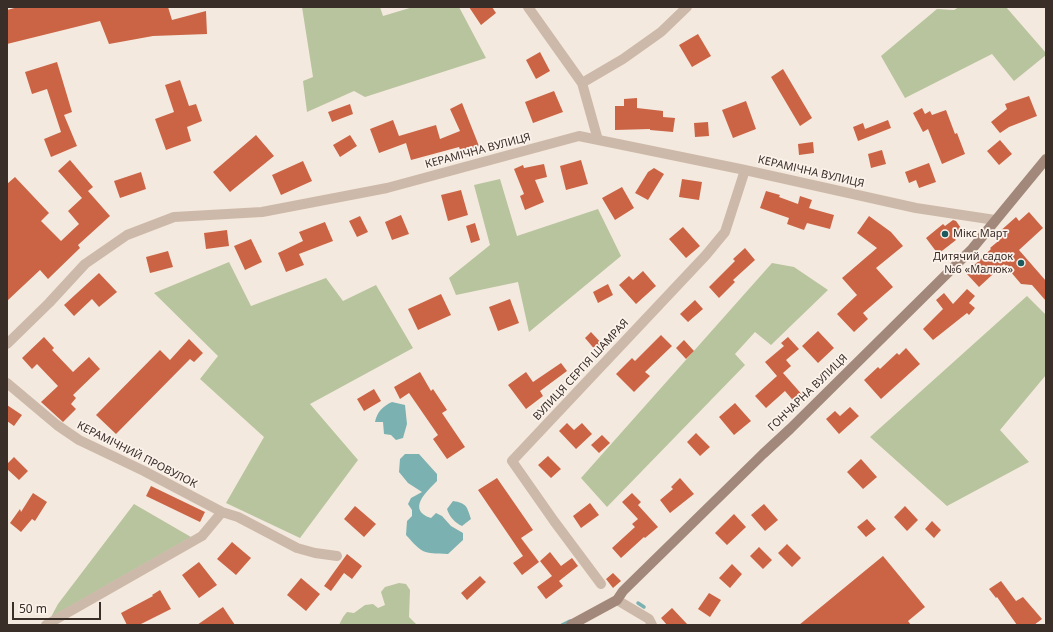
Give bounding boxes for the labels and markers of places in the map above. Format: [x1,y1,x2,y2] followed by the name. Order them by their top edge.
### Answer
[953,227,1008,241] place label: Мікс Март
[940,229,950,239] marker: Мікс Март
[933,250,1013,276] place label: Дитячий садок №6 «Малюк»
[1016,258,1026,268] marker: Дитячий садок №6 «Малюк»

